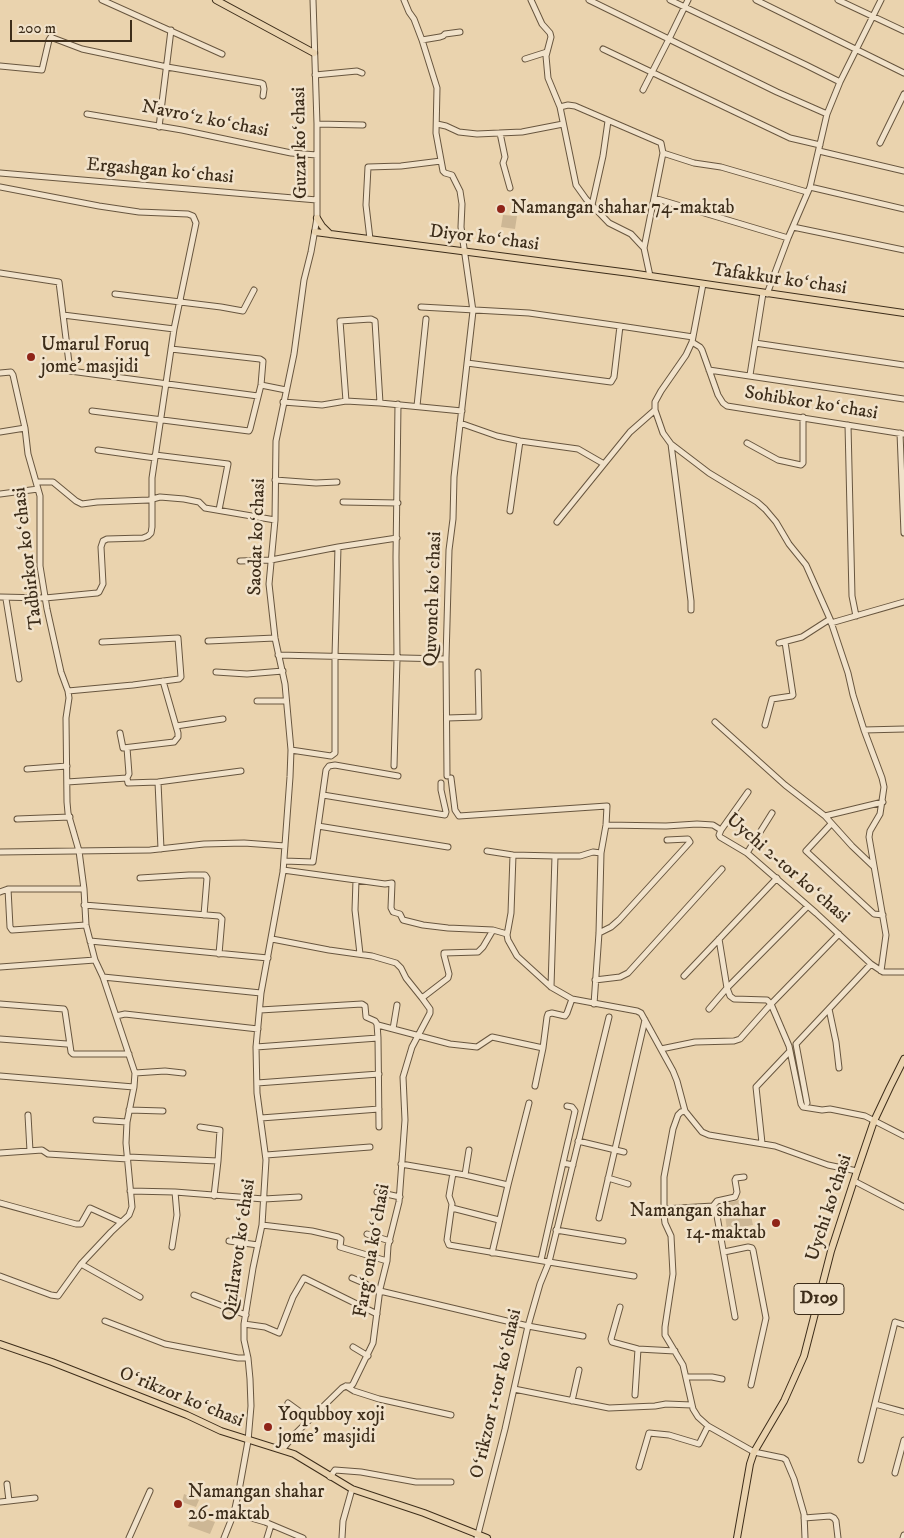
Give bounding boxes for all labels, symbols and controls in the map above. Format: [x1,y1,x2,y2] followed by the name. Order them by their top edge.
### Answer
[12,10,135,42] scale bar
[18,19,56,38] text: 200 m
[289,87,313,199] street label: Guzar koʻchasi
[140,97,270,143] street label: Navroʻz koʻchasi
[85,154,235,190] street label: Ergashgan koʻchasi
[511,198,734,220] place label: Namangan shahar 74-maktab
[495,203,507,215] marker: Namangan shahar 74-maktab
[428,221,540,257] street label: Diyor koʻchasi
[710,259,848,301] street label: Tafakkur koʻchasi
[41,335,149,379] place label: Umarul Foruq jome' masjidi
[25,351,37,363] marker: Umarul Foruq jome' masjidi
[743,382,879,426] street label: Sohibkor koʻchasi
[245,478,271,596] street label: Saodat koʻchasi
[9,486,49,630] street label: Tadbirkor koʻchasi
[420,531,448,667] street label: Quvonch koʻchasi
[721,809,853,929] street label: Uychi 2-tor koʻchasi
[802,1152,858,1264] street label: Uychi ko'chasi
[219,1178,261,1322] street label: Qizilravot koʻchasi
[350,1182,396,1320] street label: Fargʻona koʻchasi
[630,1201,766,1245] place label: Namangan shahar 14-maktab
[770,1217,782,1229] marker: Namangan shahar 14-maktab
[794,1284,844,1315] road number: D109
[466,1307,528,1481] street label: Oʻrikzor 1-tor koʻchasi
[116,1363,246,1433] street label: Oʻrikzor koʻchasi
[278,1405,385,1449] place label: Yoqubboy xoji jome' masjidi
[262,1421,274,1433] marker: Yoqubboy xoji jome' masjidi
[188,1482,324,1526] place label: Namangan shahar 26-maktab
[172,1498,184,1510] marker: Namangan shahar 26-maktab

